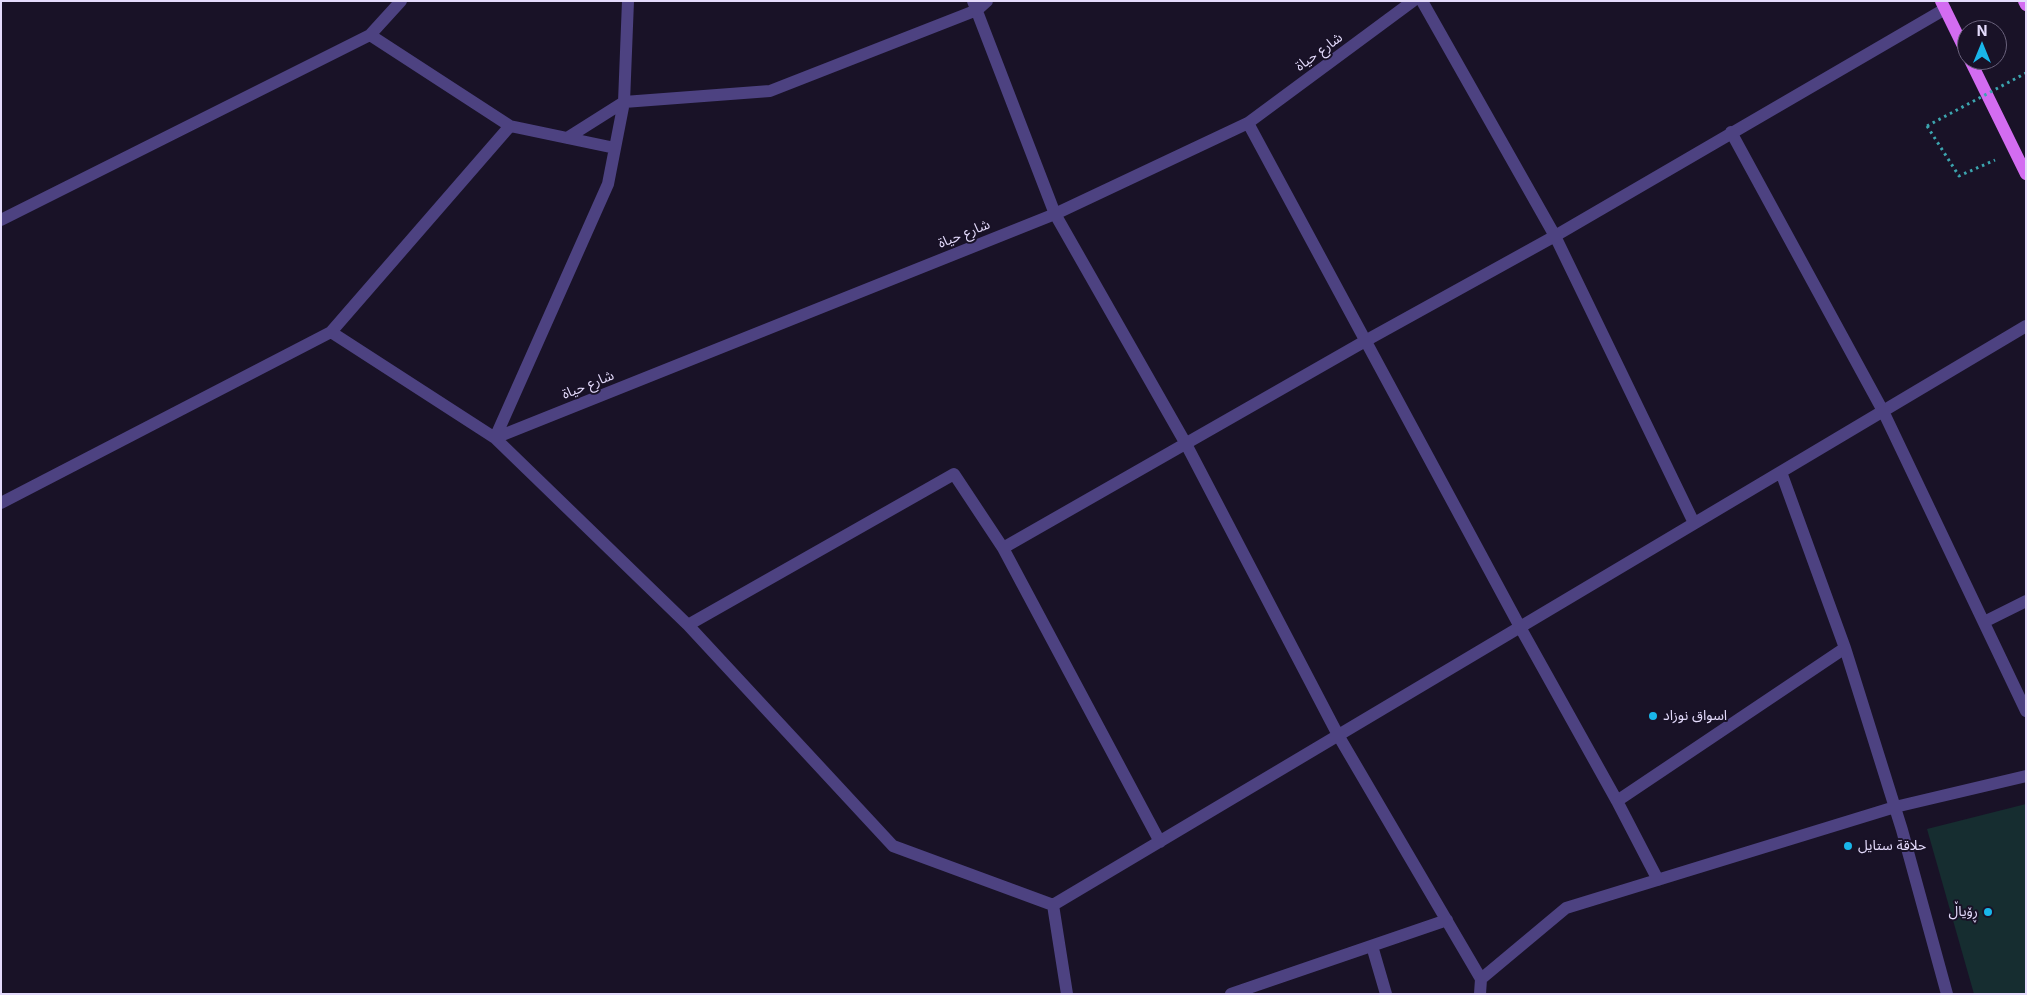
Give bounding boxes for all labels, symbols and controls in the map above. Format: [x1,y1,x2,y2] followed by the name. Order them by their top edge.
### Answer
[1957,20,2007,70] north arrow
[1977,22,1987,39] text: N
[1292,29,1346,75] street label: شارع حياة
[936,216,992,252] street label: شارع حياة
[560,367,616,403] street label: شارع حياة
[1663,708,1727,724] place label: اسواق نوزاد
[1647,710,1659,722] marker: اسواق نوزاد
[1858,838,1926,854] place label: حلاقة ستايل
[1842,840,1854,852] marker: حلاقة ستايل
[1949,904,1978,920] place label: ڕۆیاڵ
[1982,906,1994,918] marker: ڕۆیاڵ

